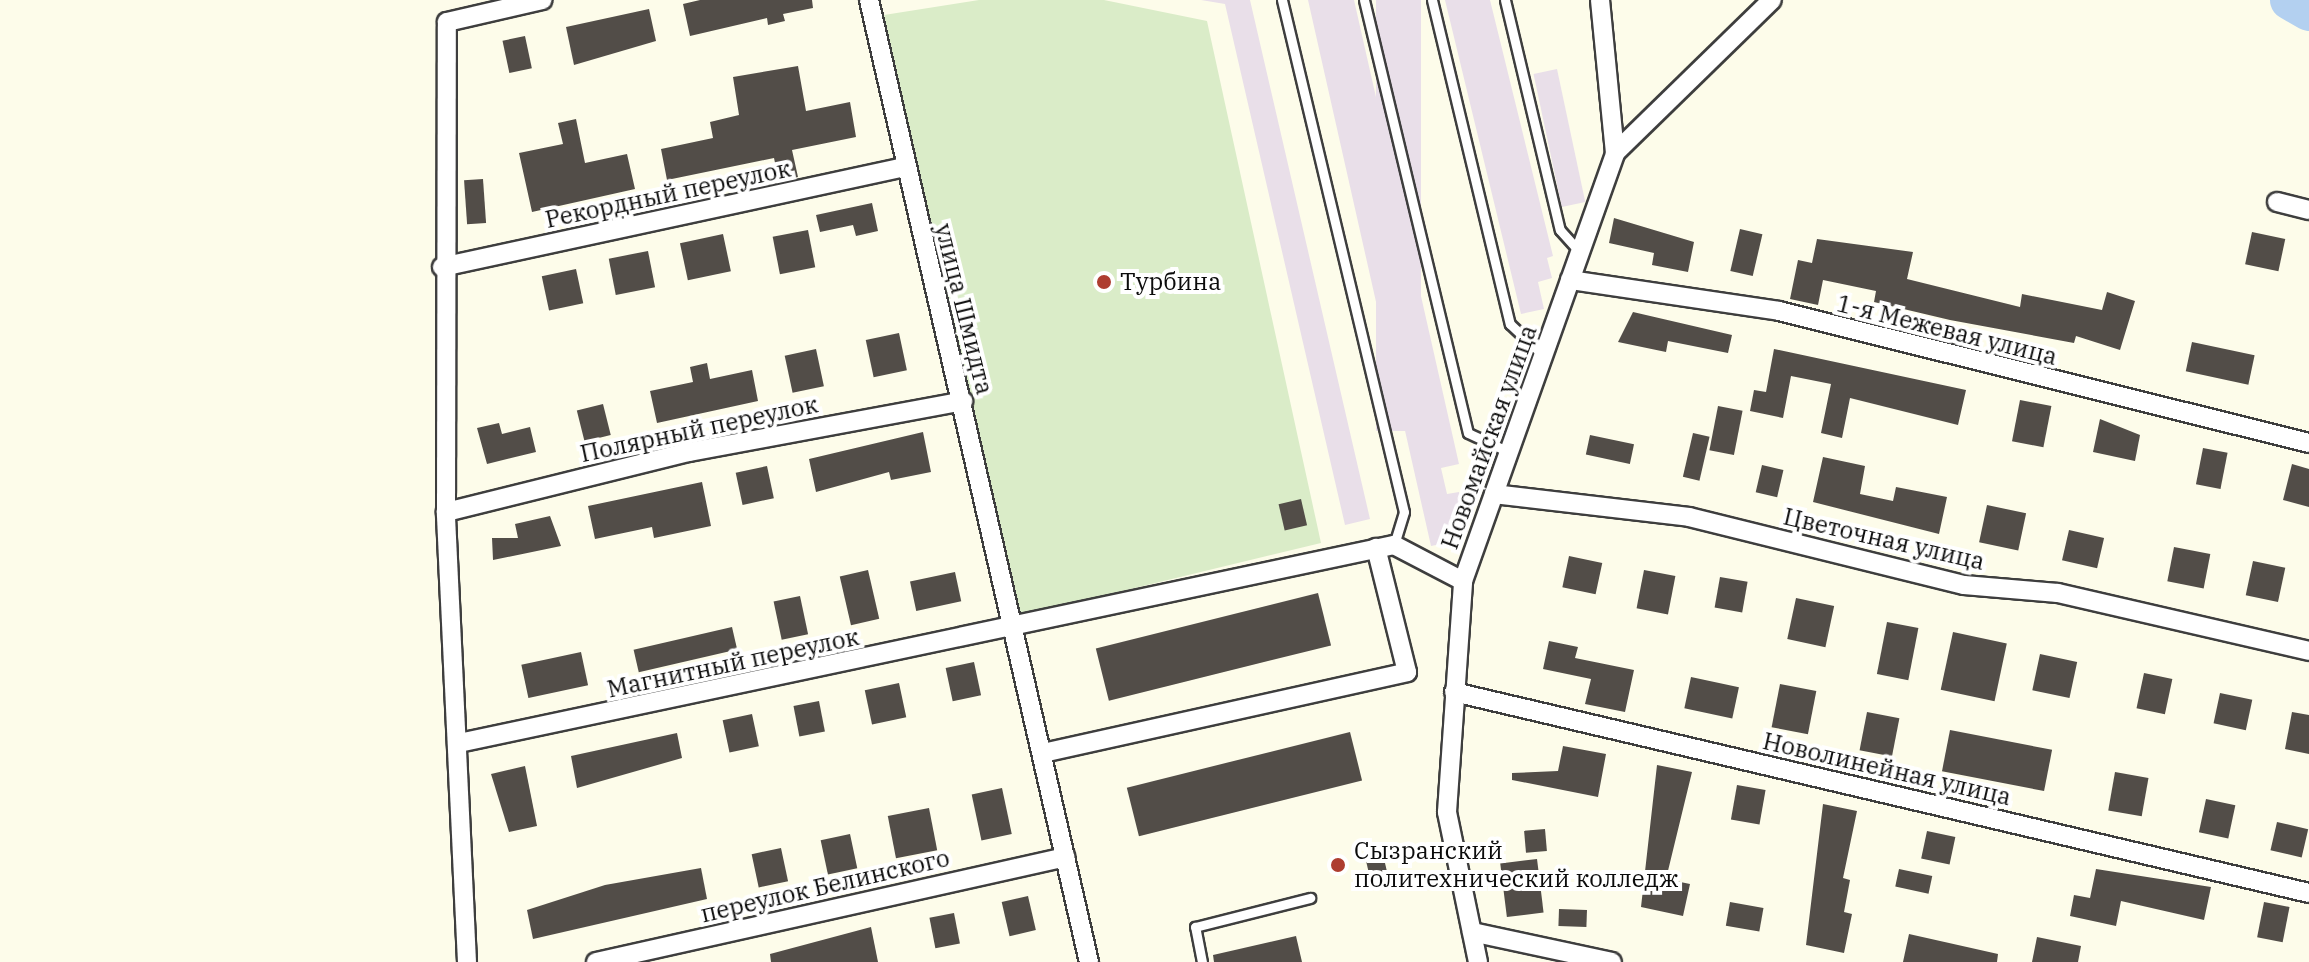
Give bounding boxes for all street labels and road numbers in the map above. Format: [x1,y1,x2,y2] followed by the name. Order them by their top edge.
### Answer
[543,154,793,234] street label: Рекордный переулок
[929,221,999,397] street label: улица Шмидта
[1834,289,2060,371] street label: 1-я Межевая улица
[1435,321,1543,553] street label: Новомайская улица
[578,390,820,468] street label: Полярный переулок
[1781,502,1987,576] street label: Цветочная улица
[604,622,862,704] street label: Магнитный переулок
[1760,726,2014,812] street label: Новолинейная улица
[698,843,952,929] street label: переулок Белинского

